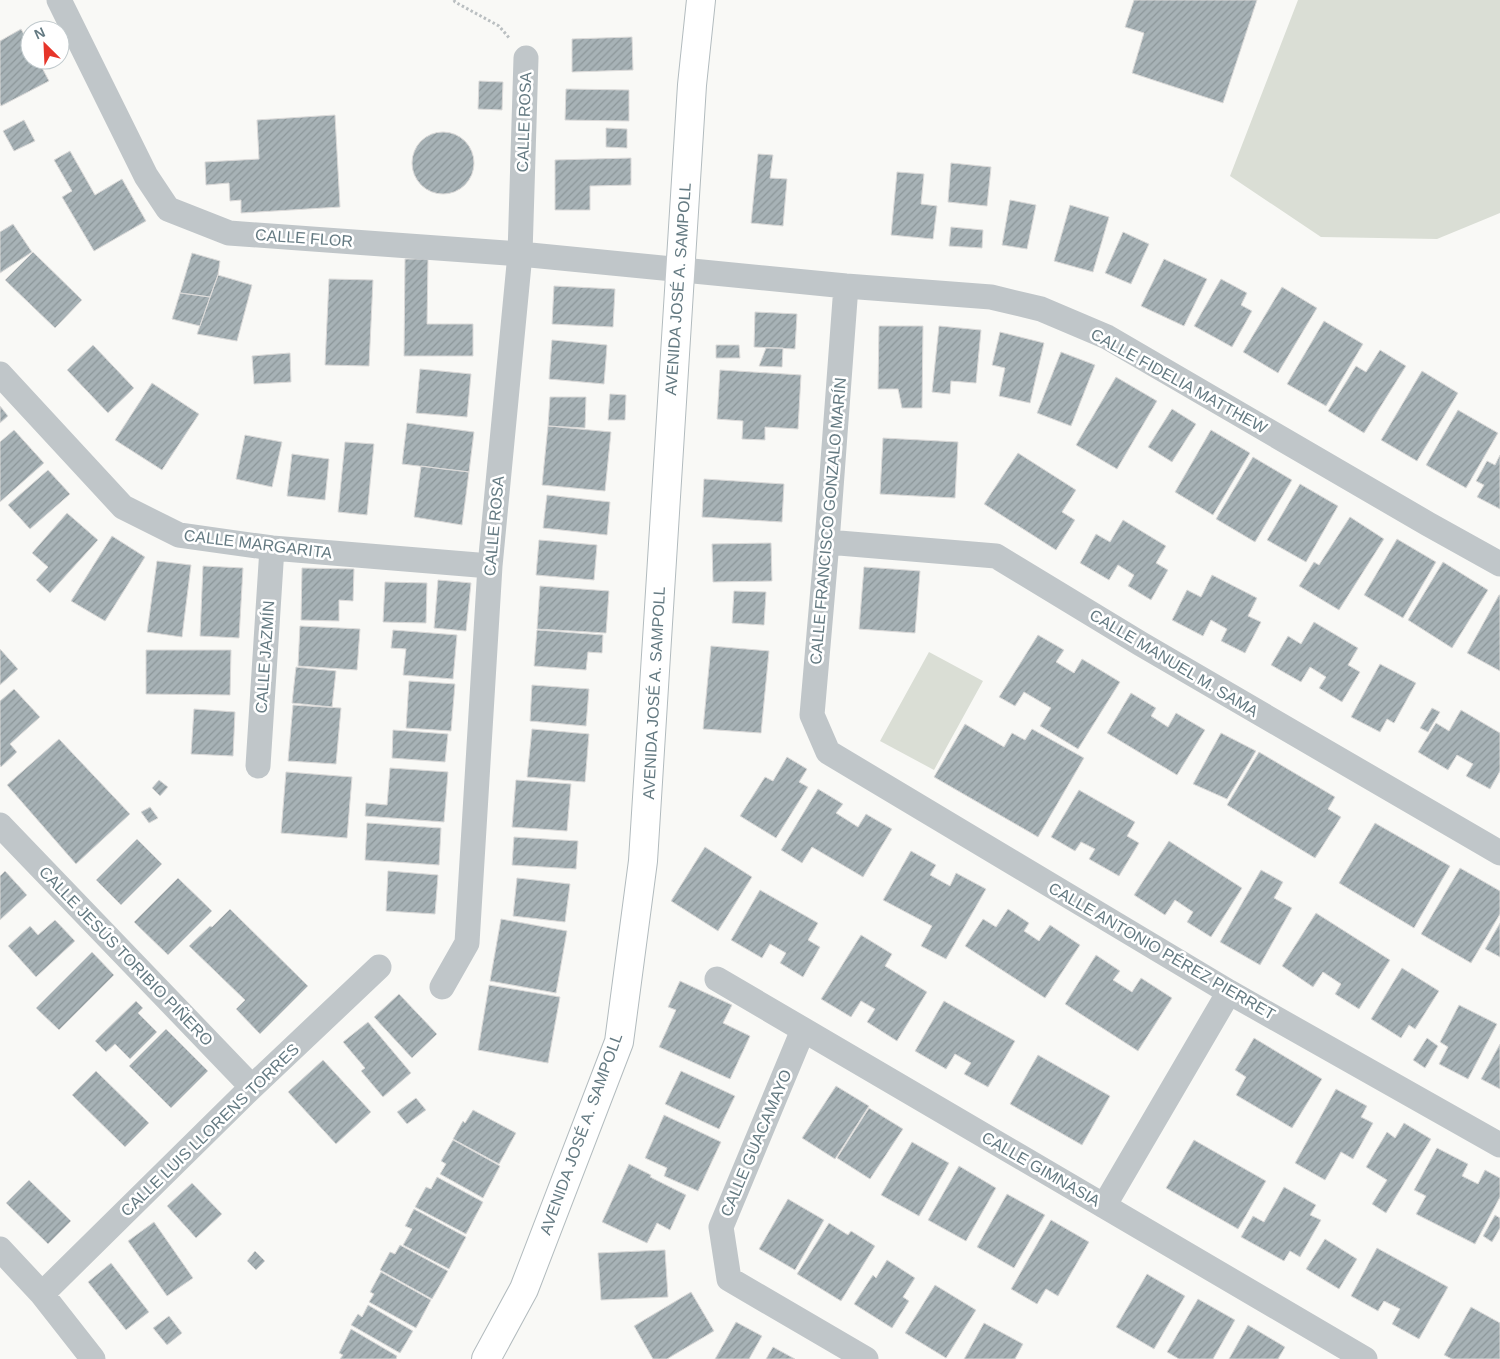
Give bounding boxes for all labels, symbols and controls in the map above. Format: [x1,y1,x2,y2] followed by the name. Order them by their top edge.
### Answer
[20,20,70,70] north arrow
[32,24,48,42] text: N
[514,71,534,173] street label: CALLE ROSA
[661,182,694,396] street label: AVENIDA JOSÉ A. SAMPOLL
[255,226,353,250] street label: CALLE FLOR
[1088,325,1271,437] street label: CALLE FIDELIA MATTHEW
[806,377,849,665] street label: CALLE FRANCISCO GONZALO MARÍN
[481,475,507,577] street label: CALLE ROSA
[183,526,333,562] street label: CALLE MARGARITA
[639,586,668,800] street label: AVENIDA JOSÉ A. SAMPOLL
[252,600,277,714] street label: CALLE JAZMÍN
[1087,606,1261,720] street label: CALLE MANUEL M. SAMA
[36,862,218,1049] street label: CALLE JESÚS TORIBIO PIÑERO
[1046,878,1279,1023] street label: CALLE ANTONIO PÉREZ PIERRET
[536,1031,625,1237] street label: AVENIDA JOSÉ A. SAMPOLL
[118,1040,302,1220] street label: CALLE LUIS LLORENS TORRES
[717,1067,795,1219] street label: CALLE GUACAMAYO
[979,1128,1103,1210] street label: CALLE GIMNASIA

